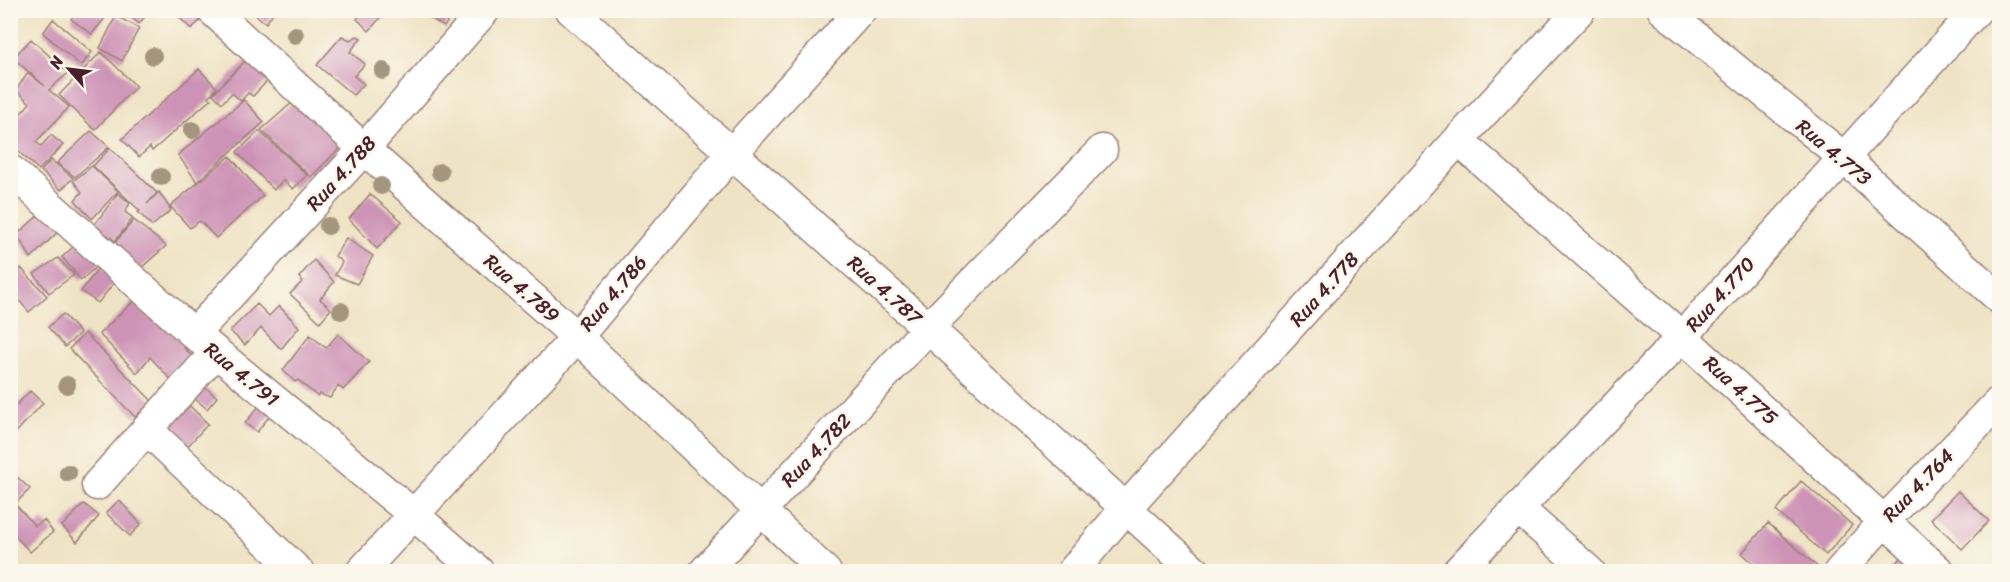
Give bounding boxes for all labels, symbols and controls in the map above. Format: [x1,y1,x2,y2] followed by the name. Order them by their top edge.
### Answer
[39,39,99,99] north arrow
[40,50,72,75] text: N
[1788,110,1880,195] street label: Rua 4.773
[298,127,385,219] street label: Rua 4.788
[1281,244,1368,335] street label: Rua 4.778
[475,245,568,332] street label: Rua 4.789
[571,247,656,340] street label: Rua 4.786
[839,247,932,335] street label: Rua 4.787
[1677,248,1764,340] street label: Rua 4.770
[196,333,287,416] street label: Rua 4.791
[1695,347,1786,434] street label: Rua 4.775
[772,405,861,496] street label: Rua 4.782
[1874,440,1963,531] street label: Rua 4.764

